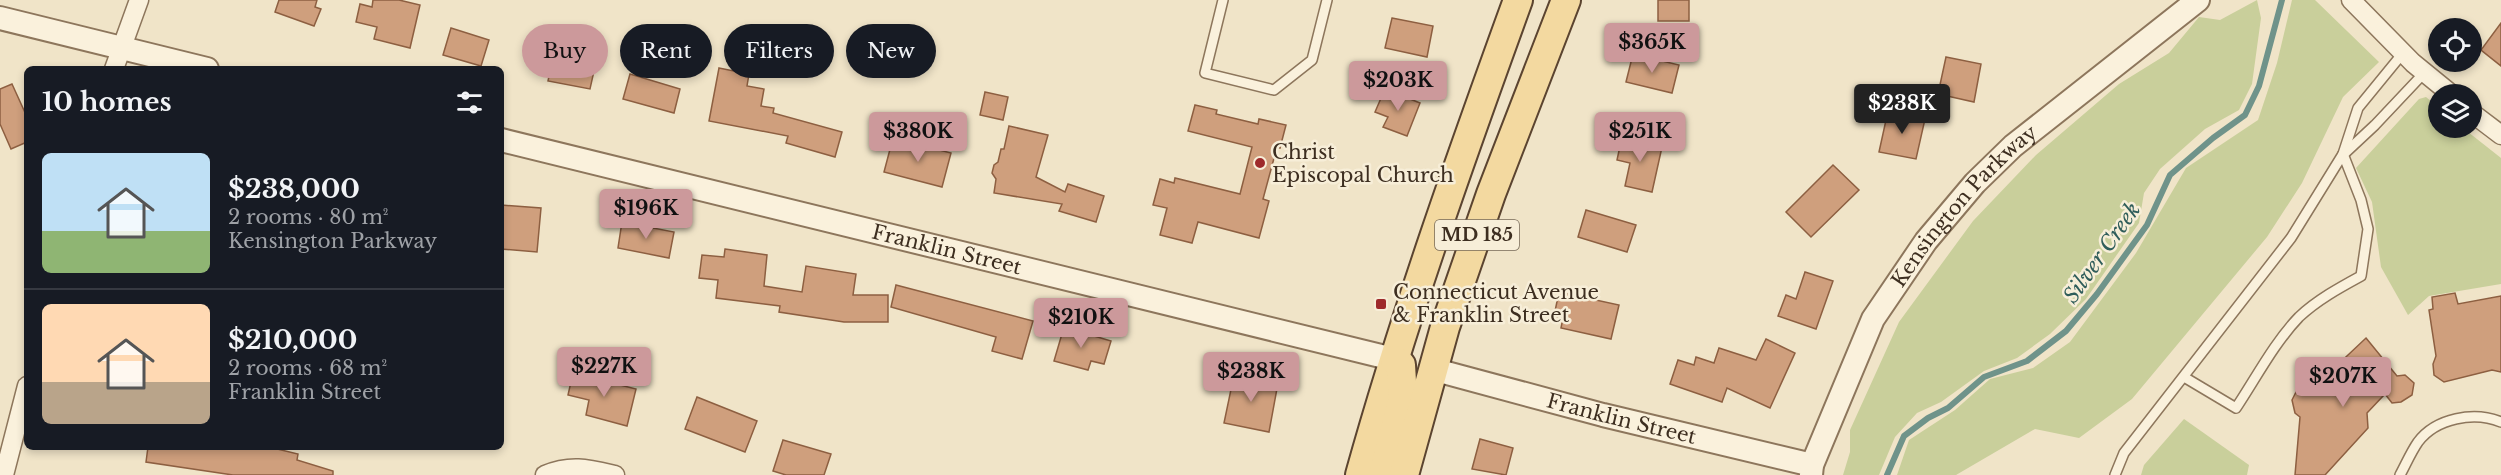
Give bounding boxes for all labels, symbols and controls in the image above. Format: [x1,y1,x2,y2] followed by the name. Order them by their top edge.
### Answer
[2428,18,2482,138] map controls
[2428,18,2482,72] button: locate
[1610,23,1694,74] pin: $365K
[522,24,608,78] chip: Buy
[620,24,712,78] chip: Rent
[724,24,834,78] chip: Filters
[846,24,936,78] chip: New
[1618,30,1686,54] text: $365K
[1356,61,1440,112] pin: $203K
[1363,68,1433,92] text: $203K
[1860,84,1944,135] pin: $238K
[2428,84,2482,138] button: layers
[42,86,172,118] text: 10 homes
[453,86,486,119] icon: filters
[1868,91,1936,115] text: $238K
[876,112,960,163] pin: $380K
[1598,112,1682,163] pin: $251K
[883,119,953,143] text: $380K
[1609,119,1671,143] text: $251K
[1886,120,2042,292] street label: Kensington Parkway
[1272,140,1454,187] place label: Christ Episcopal Church
[1253,156,1267,170] marker: Christ Episcopal Church
[228,173,360,205] text: $238,000
[90,177,162,249] icon: home
[604,189,688,240] pin: $196K
[614,196,679,220] text: $196K
[2058,198,2146,308] water label: Silver Creek
[228,205,389,229] text: 2 rooms · 80 m²
[870,220,1024,279] street label: Franklin Street
[1435,220,1519,250] road number: MD 185
[228,229,437,253] text: Kensington Parkway
[1393,280,1599,327] place label: Connecticut Avenue & Franklin Street
[1374,297,1388,311] marker: Connecticut Avenue & Franklin Street
[1039,298,1123,349] pin: $210K
[1048,305,1114,329] text: $210K
[228,324,357,356] text: $210,000
[90,328,162,400] icon: home
[562,347,646,398] pin: $227K
[1209,352,1293,403] pin: $238K
[571,354,637,378] text: $227K
[228,356,387,380] text: 2 rooms · 68 m²
[2301,357,2385,408] pin: $207K
[1217,359,1285,383] text: $238K
[2309,364,2377,388] text: $207K
[228,380,381,404] text: Franklin Street
[1544,388,1699,449] street label: Franklin Street

